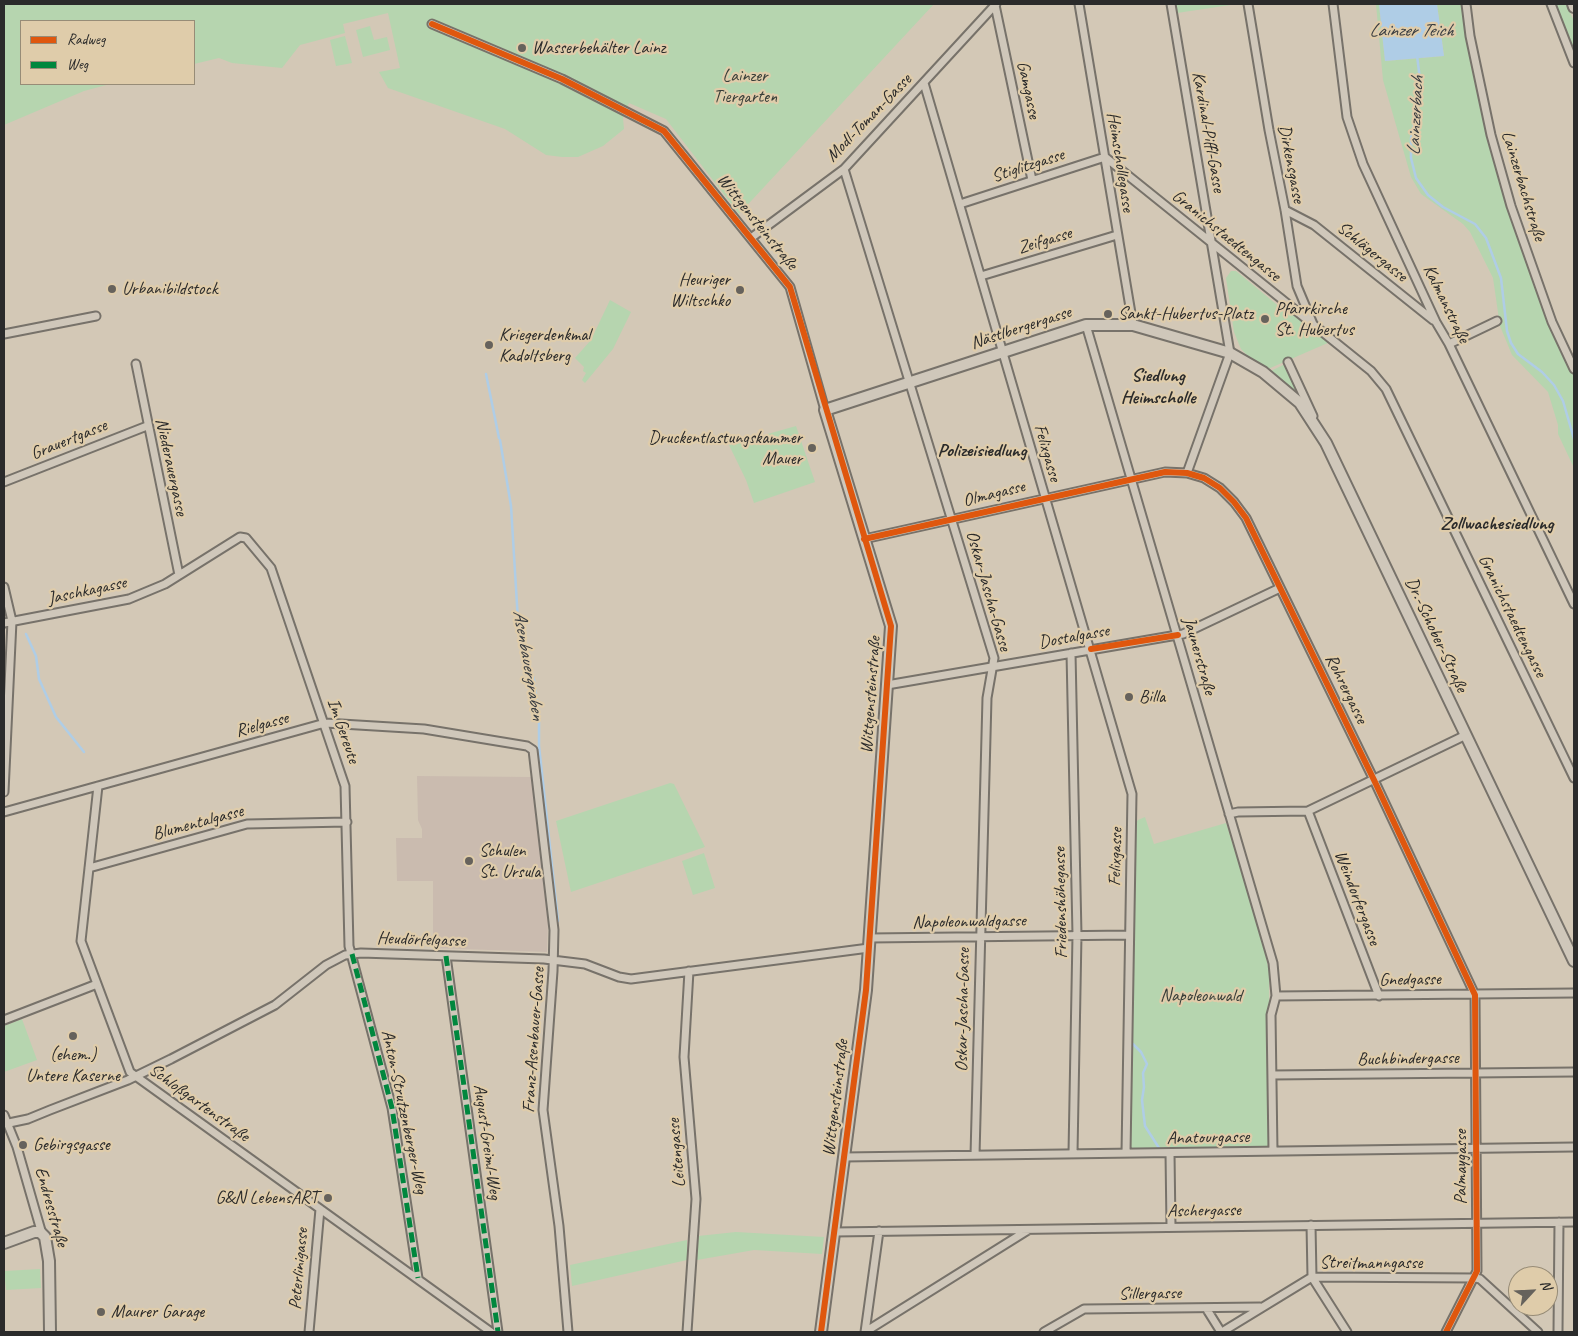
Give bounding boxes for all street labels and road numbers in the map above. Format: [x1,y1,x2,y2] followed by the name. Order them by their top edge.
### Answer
[1011,59,1045,121] street label: Gamgasse
[822,69,916,167] street label: Modl-Toman-Gasse
[1187,70,1229,194] street label: Kardinal-Piffl-Gasse
[1101,111,1139,213] street label: Heimschollegasse
[1273,123,1309,205] street label: Dirkensgasse
[1496,128,1550,244] street label: Lainzerbachstraße
[989,144,1067,188] street label: Stiglitzgasse
[712,170,802,274] street label: Wittgensteinstraße
[1167,186,1285,286] street label: Granichstaedtengasse
[1332,217,1412,287] street label: Schlägergasse
[1016,223,1074,259] street label: Zeifgasse
[1418,261,1474,347] street label: Kalmanstraße
[968,302,1074,354] street label: Nästlbergergasse
[28,415,110,465] street label: Grauertgasse
[150,416,192,518] street label: Niederauergasse
[1029,422,1065,484] street label: Felixgasse
[961,476,1027,512] street label: Olmagasse
[961,529,1015,653] street label: Oskar-Jascha-Gasse
[1473,551,1551,681] street label: Granichstaedtengasse
[46,572,128,610] street label: Jaschkagasse
[1400,574,1472,696] street label: Dr.-Schober-Straße
[1178,615,1220,697] street label: Jaunerstraße
[1037,620,1111,654] street label: Dostalgasse
[856,636,886,754] street label: Wittgensteinstraße
[1320,651,1372,727] street label: Rohrergasse
[322,696,364,766] street label: Im Gereute
[233,708,291,742] street label: Rielgasse
[150,801,246,845] street label: Blumentalgasse
[1104,827,1128,887] street label: Felixgasse
[1049,847,1073,959] street label: Friedenshöhegasse
[1329,848,1385,948] street label: Weindorfergasse
[912,910,1026,934] street label: Napoleonwaldgasse
[376,928,466,952] street label: Heudörfelgasse
[951,948,975,1072] street label: Oskar-Jascha-Gasse
[518,967,550,1113] street label: Franz-Asenbauer-Gasse
[1379,969,1441,991] street label: Gnedgasse
[376,1028,432,1196] street label: Anton-Strutzenberger-Weg
[818,1038,854,1158] street label: Wittgensteinstraße
[1357,1047,1459,1071] street label: Buchbindergasse
[144,1059,254,1147] street label: Schloßgartenstraße
[468,1083,506,1201] street label: August-Greiml-Weg
[663,1118,691,1188] street label: Leitengasse
[1166,1126,1250,1150] street label: Anatourgasse
[1450,1130,1472,1204] street label: Palmaygasse
[29,1165,73,1249] street label: Endresstraße
[1167,1200,1241,1222] street label: Aschergasse
[285,1227,313,1311] street label: Peterlinigasse
[1320,1252,1422,1274] street label: Streitmanngasse
[1118,1283,1182,1305] street label: Sillergasse

